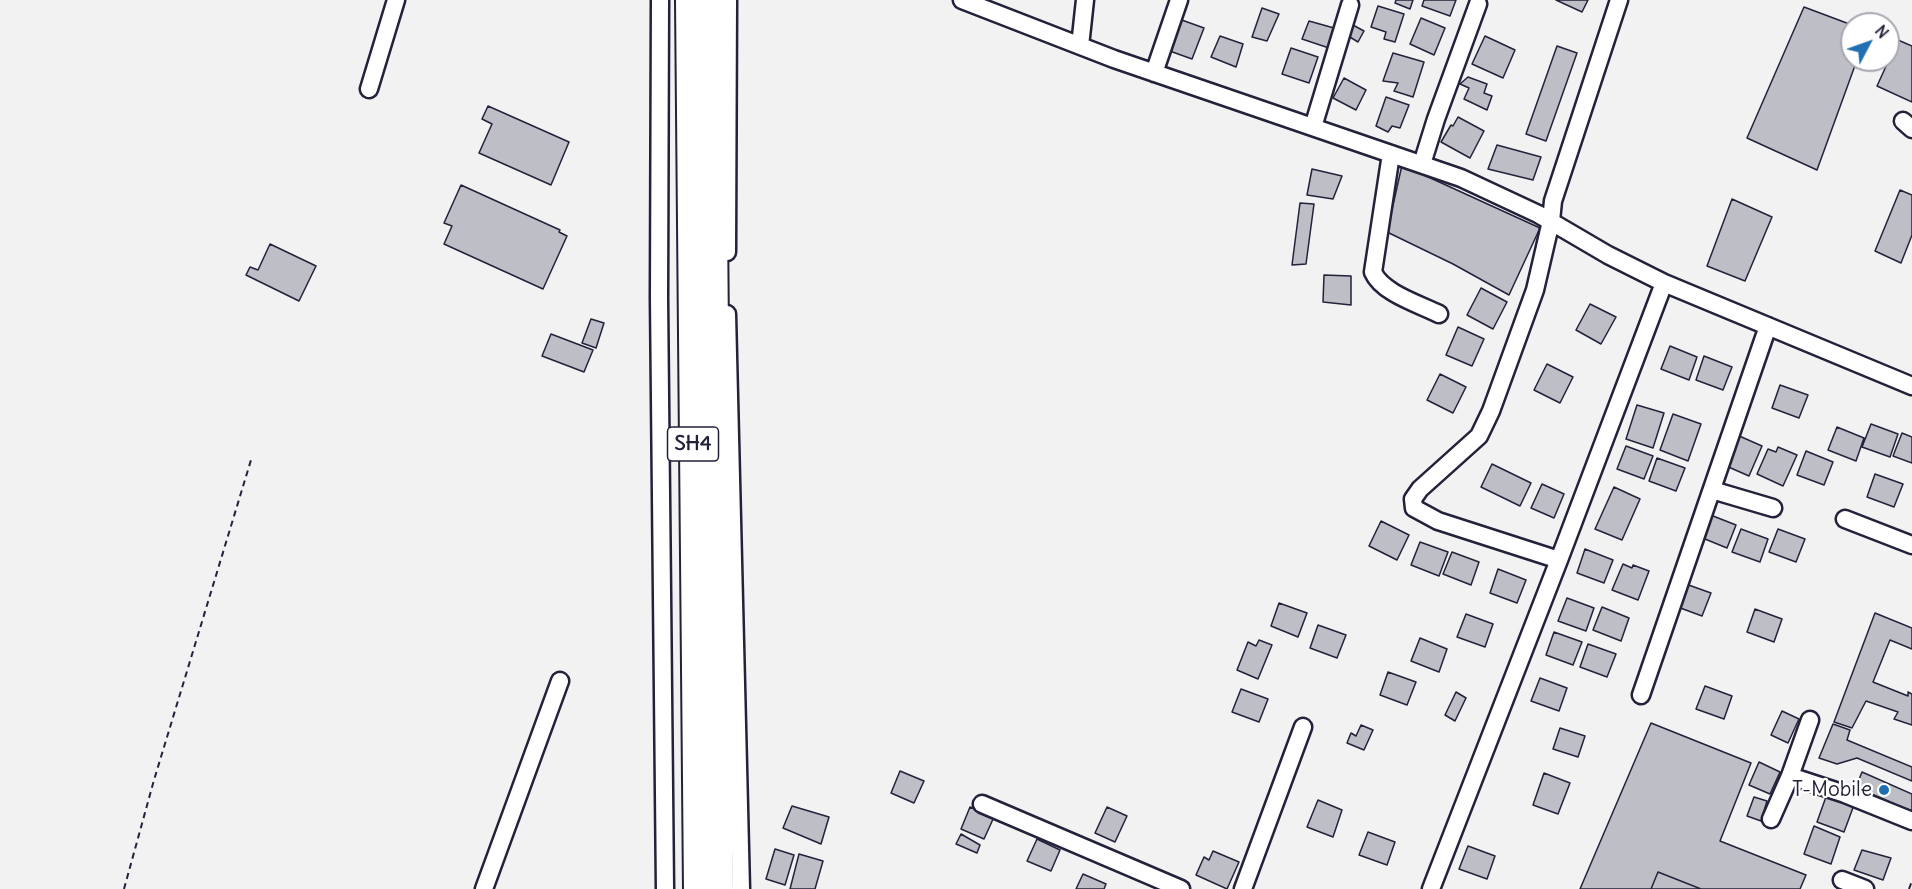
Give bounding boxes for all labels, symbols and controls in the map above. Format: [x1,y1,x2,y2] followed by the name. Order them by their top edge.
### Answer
[1840,12,1900,72] north arrow
[1871,21,1893,42] text: N
[668,427,718,461] road number: SH4
[1792,777,1872,803] place label: T-Mobile
[1877,783,1891,797] marker: T-Mobile

